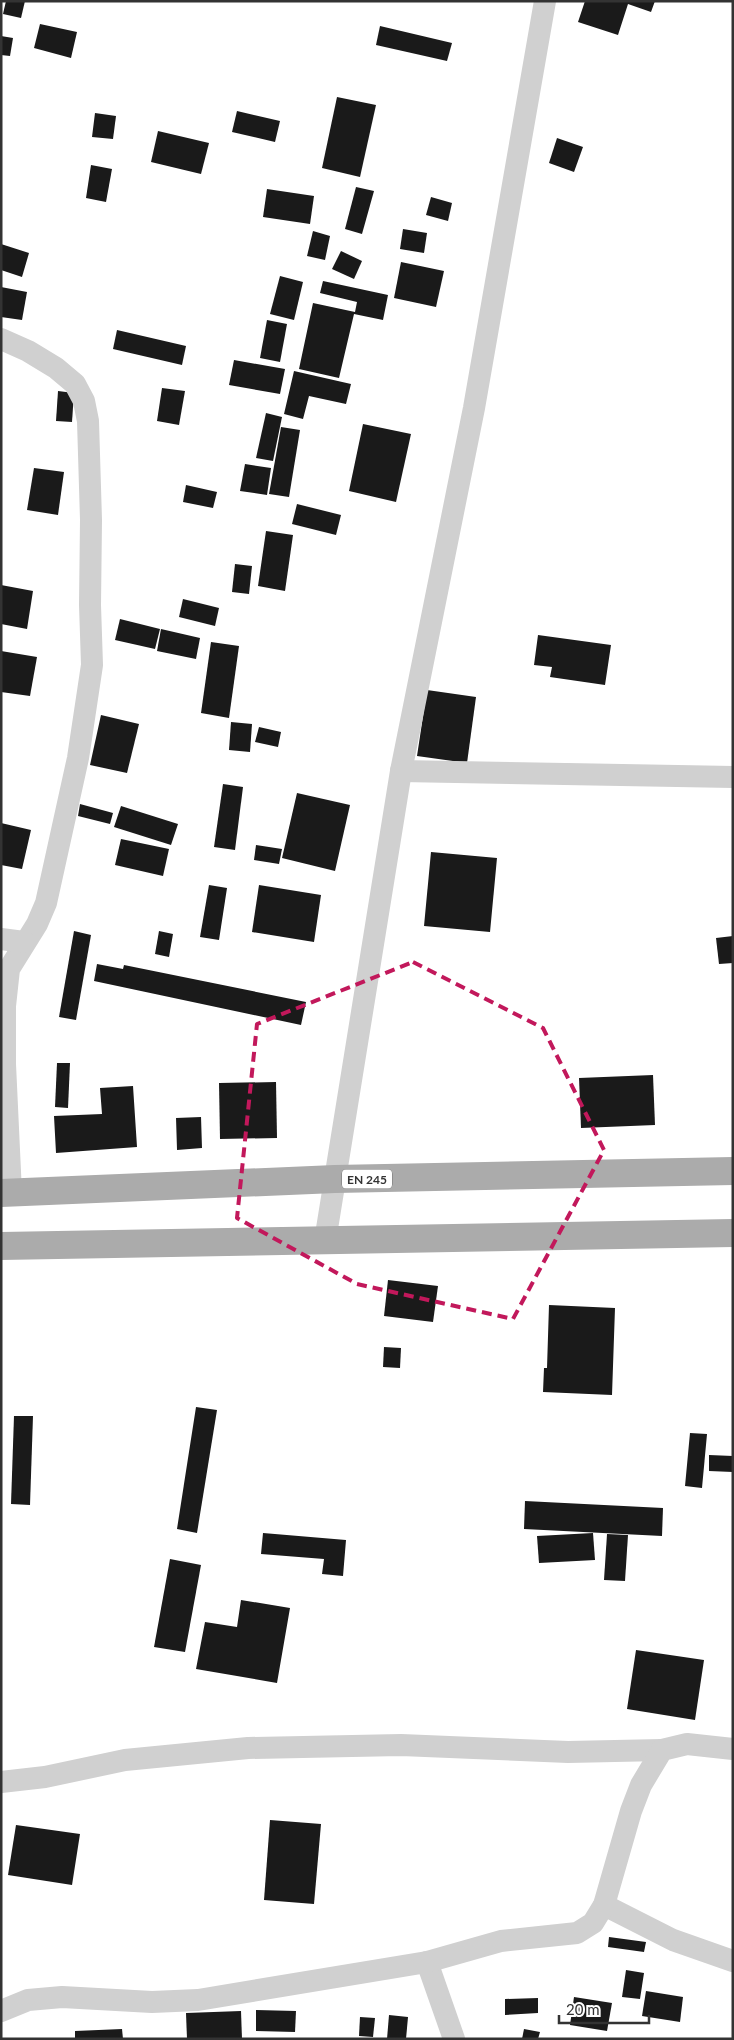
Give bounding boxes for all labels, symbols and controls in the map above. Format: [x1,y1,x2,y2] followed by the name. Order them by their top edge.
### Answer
[342,1170,392,1188] road number: EN 245
[559,1992,649,2024] scale bar
[566,2000,600,2018] text: 20 m

